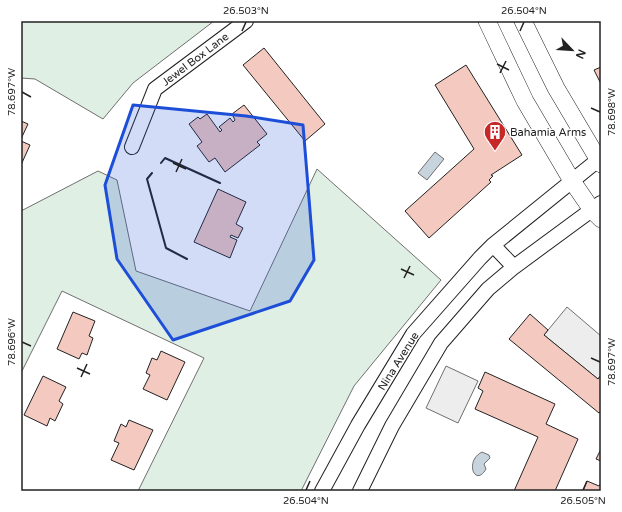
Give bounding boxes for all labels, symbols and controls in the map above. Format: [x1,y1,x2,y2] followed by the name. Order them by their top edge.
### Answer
[223,5,269,17] text: 26.503°N
[501,5,547,17] text: 26.504°N
[159,30,231,89] street label: Jewel Box Lane
[552,30,592,70] north arrow
[573,47,588,61] text: N
[6,68,18,116] text: 78.697°W
[606,88,618,136] text: 78.698°W
[482,119,508,152] building icon: Bahamia Arms
[510,126,586,139] place label: Bahamia Arms
[6,318,18,366] text: 78.696°W
[375,330,422,393] street label: Nina Avenue
[606,338,618,386] text: 78.697°W
[283,495,329,507] text: 26.504°N
[560,495,606,507] text: 26.505°N

